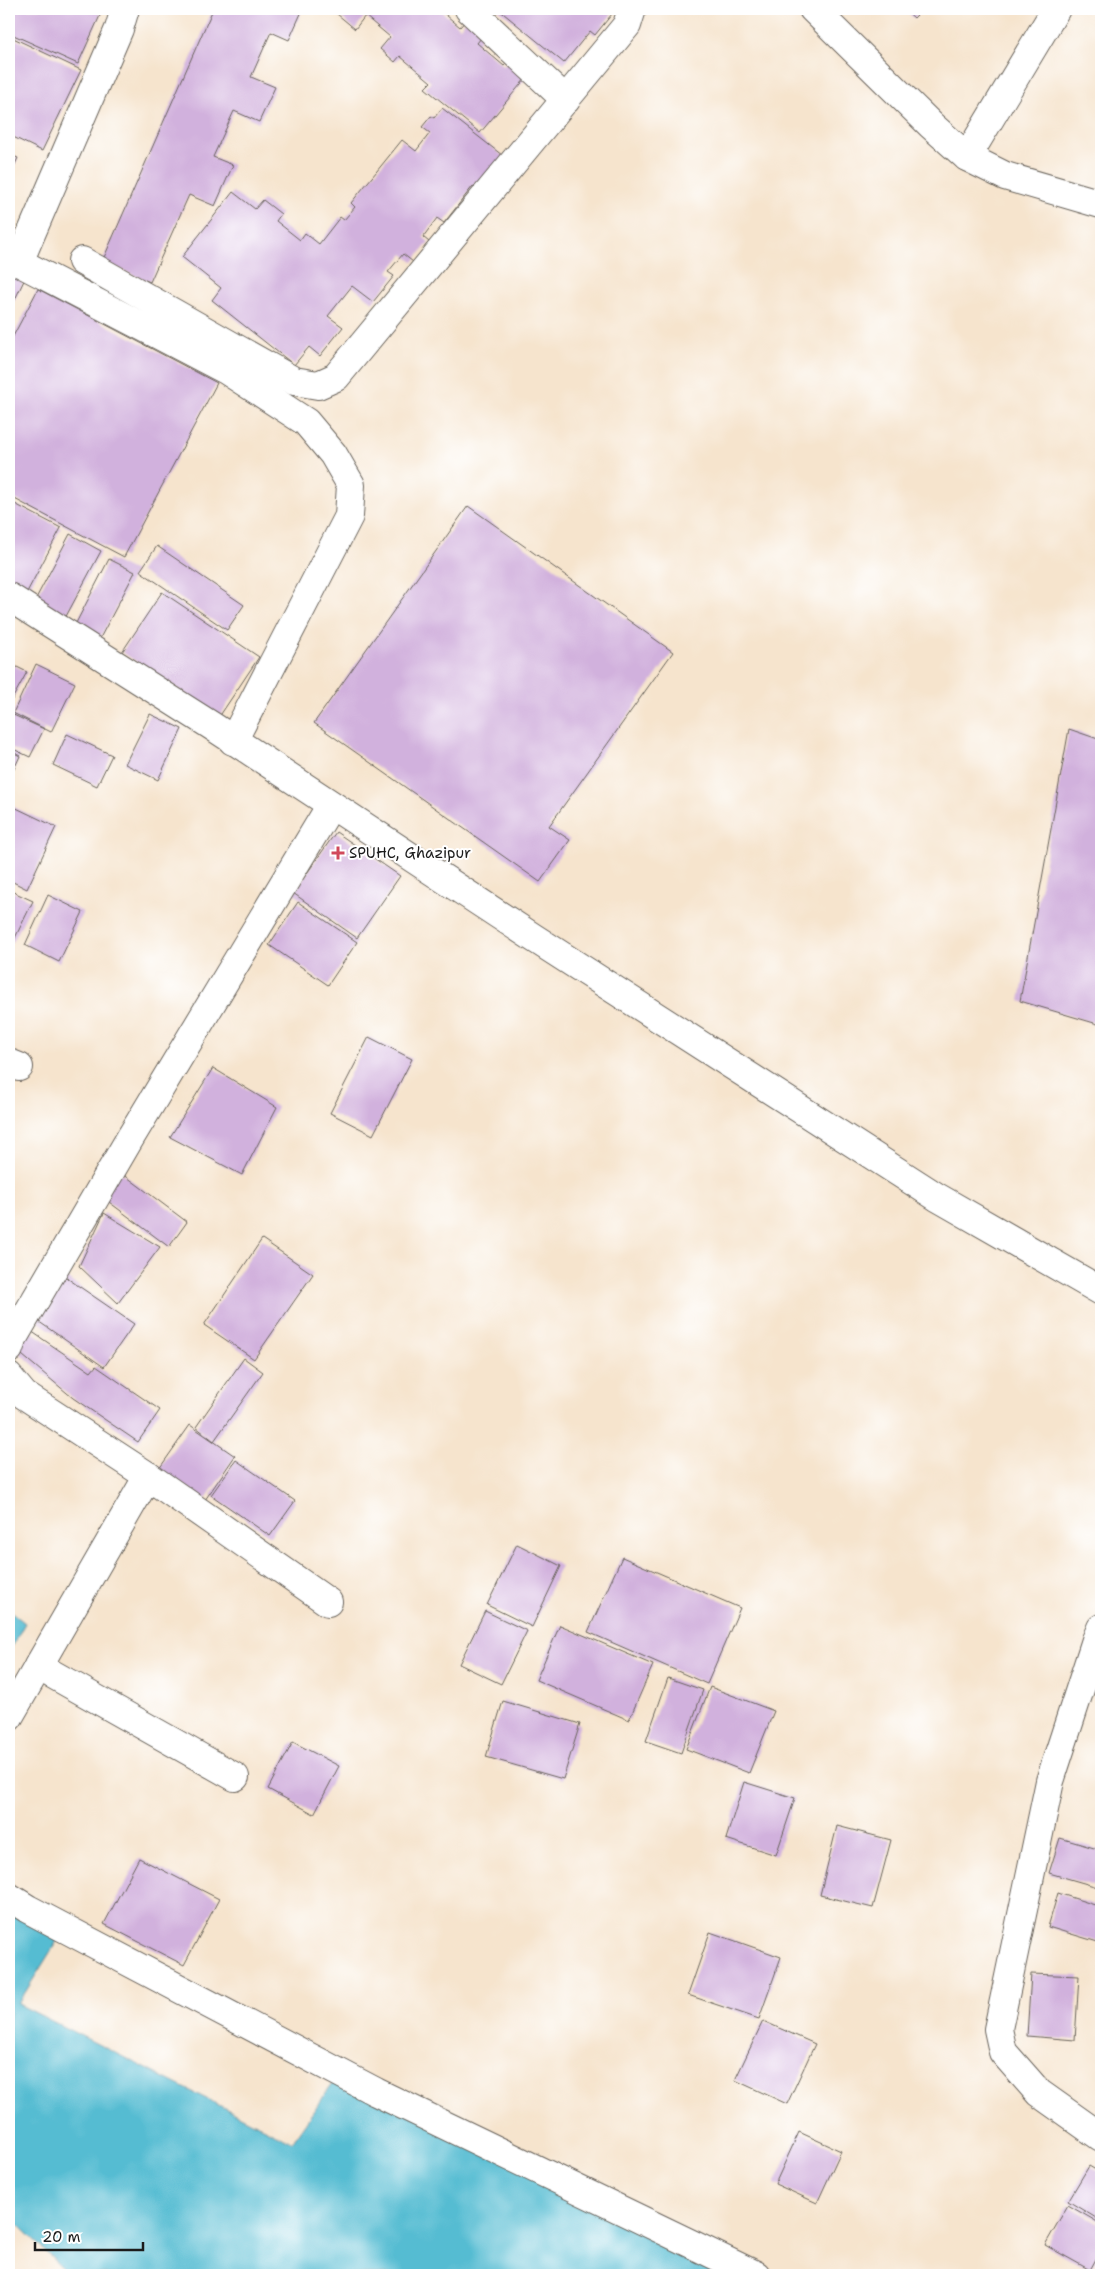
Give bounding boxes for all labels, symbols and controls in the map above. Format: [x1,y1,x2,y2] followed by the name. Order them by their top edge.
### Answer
[349,843,471,863] place label: SPUHC, Ghazipur
[331,846,345,860] marker: SPUHC, Ghazipur
[35,2219,142,2251] scale bar
[42,2227,81,2247] text: 20 m

